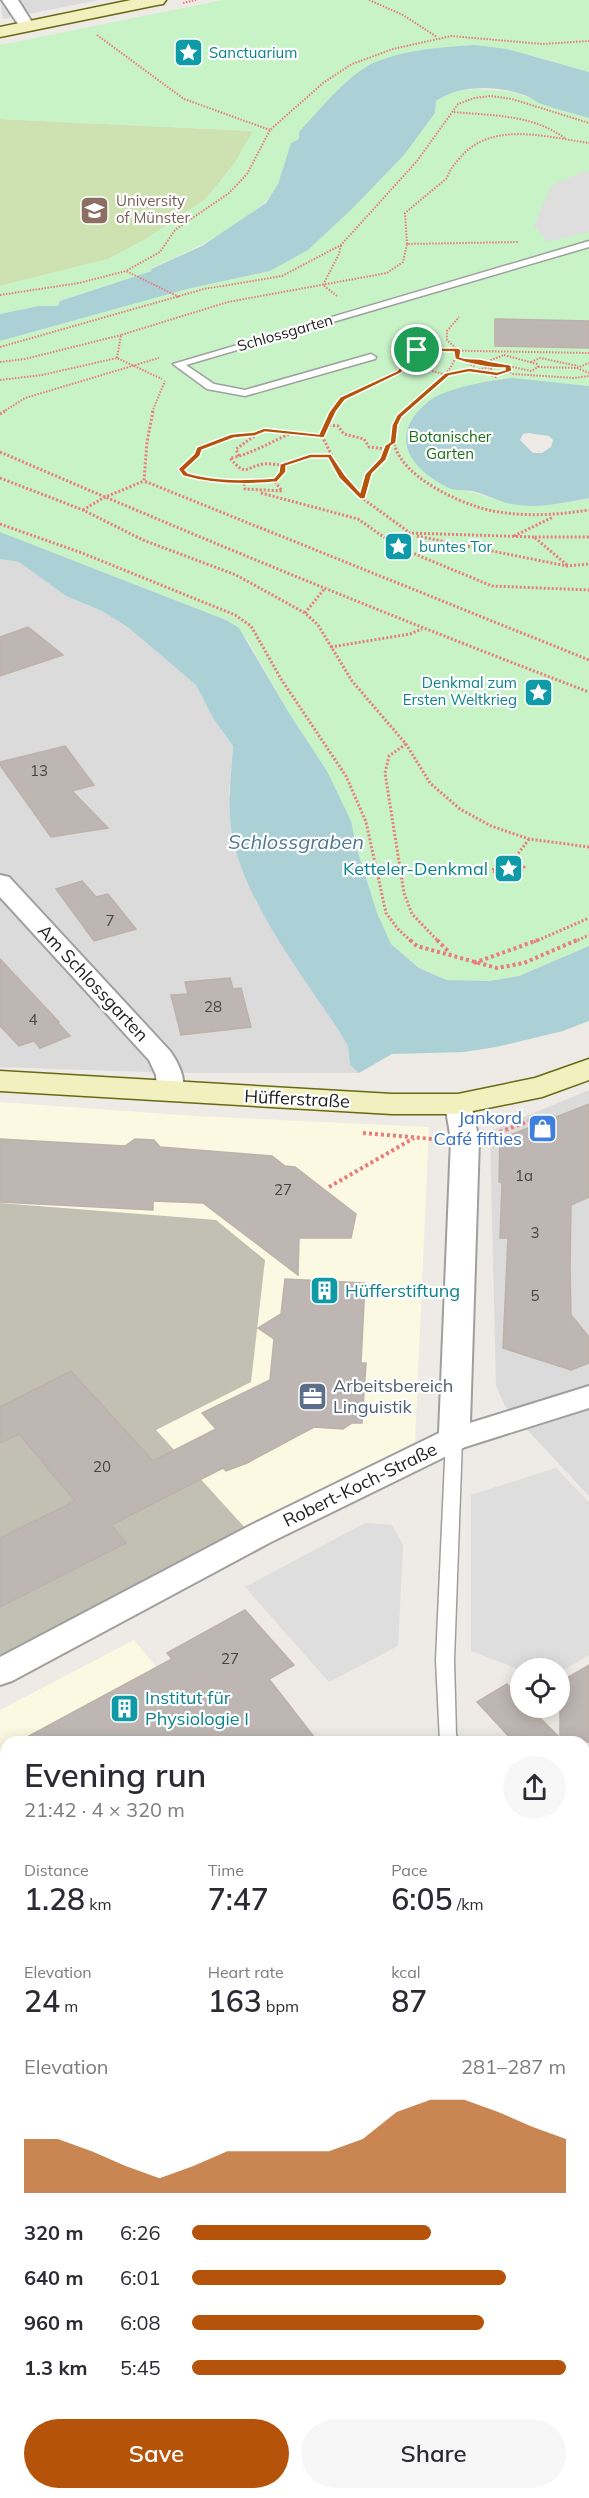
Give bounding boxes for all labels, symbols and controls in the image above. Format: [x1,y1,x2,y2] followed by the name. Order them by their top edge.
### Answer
[172,37,204,69] place icon: Sanctuarium
[209,43,297,62] place label: Sanctuarium
[116,191,190,227] place label: University of Münster
[79,194,111,226] school or university icon: University of Münster
[235,310,335,355] street label: Schlossgarten
[391,324,442,375] pin
[400,333,433,366] icon: arrive
[409,427,492,463] park label: Botanischer Garten
[382,531,414,563] place icon: buntes Tor
[419,537,493,556] place label: buntes Tor
[403,673,517,709] place label: Denkmal zum Ersten Weltkrieg
[522,676,554,708] place icon: Denkmal zum Ersten Weltkrieg
[30,761,48,780] house number: 13
[228,829,364,854] water label: Schlossgraben
[493,853,525,885] place icon: Ketteler-Denkmal
[343,857,488,880] place label: Ketteler-Denkmal
[105,911,115,930] house number: 7
[33,919,154,1046] street label: Am Schlossgarten
[204,997,222,1016] house number: 28
[28,1010,38,1029] house number: 4
[244,1084,350,1113] street label: Hüfferstraße
[434,1106,522,1150] place label: Jankord Café fifties
[527,1112,559,1144] shop icon: Jankord Café fifties
[515,1166,533,1185] house number: 1a
[274,1180,292,1199] house number: 27
[530,1223,540,1242] house number: 3
[308,1275,340,1307] building icon: Hüfferstiftung
[345,1279,460,1302] place label: Hüfferstiftung
[530,1286,540,1305] house number: 5
[333,1374,453,1418] place label: Arbeitsbereich Linguistik
[296,1380,328,1412] office icon: Arbeitsbereich Linguistik
[279,1437,440,1532] street label: Robert-Koch-Straße
[93,1457,111,1476] house number: 20
[221,1649,239,1668] house number: 27
[510,1658,570,1718] map controls
[510,1658,570,1718] button: locate
[145,1686,249,1730] place label: Institut für Physiologie I
[108,1692,140,1724] building icon: Institut für Physiologie I
[24,1754,206,1795] text: Evening run
[503,1756,566,1819] button: share
[24,1797,185,1822] text: 21:42 · 4 × 320 m
[24,1860,89,1880] text: Distance
[208,1860,244,1880] text: Time
[391,1860,427,1880] text: Pace
[24,1880,85,1918] text: 1.28
[208,1880,269,1918] text: 7:47
[391,1880,452,1918] text: 6:05
[85,1894,112,1914] text: km
[452,1894,483,1914] text: /km
[24,1962,92,1982] text: Elevation
[208,1962,284,1982] text: Heart rate
[391,1962,421,1982] text: kcal
[24,1982,60,2020] text: 24
[208,1982,262,2020] text: 163
[391,1982,427,2020] text: 87
[60,1996,78,2016] text: m
[262,1996,299,2016] text: bpm
[24,2054,109,2079] text: Elevation
[461,2054,566,2079] text: 281–287 m
[24,2220,83,2245] text: 320 m
[120,2220,161,2245] text: 6:26
[24,2265,83,2290] text: 640 m
[120,2265,161,2290] text: 6:01
[24,2310,83,2335] text: 960 m
[120,2310,161,2335] text: 6:08
[24,2355,87,2380] text: 1.3 km
[120,2355,161,2380] text: 5:45
[24,2419,289,2488] button: Save
[301,2419,566,2488] button: Share

